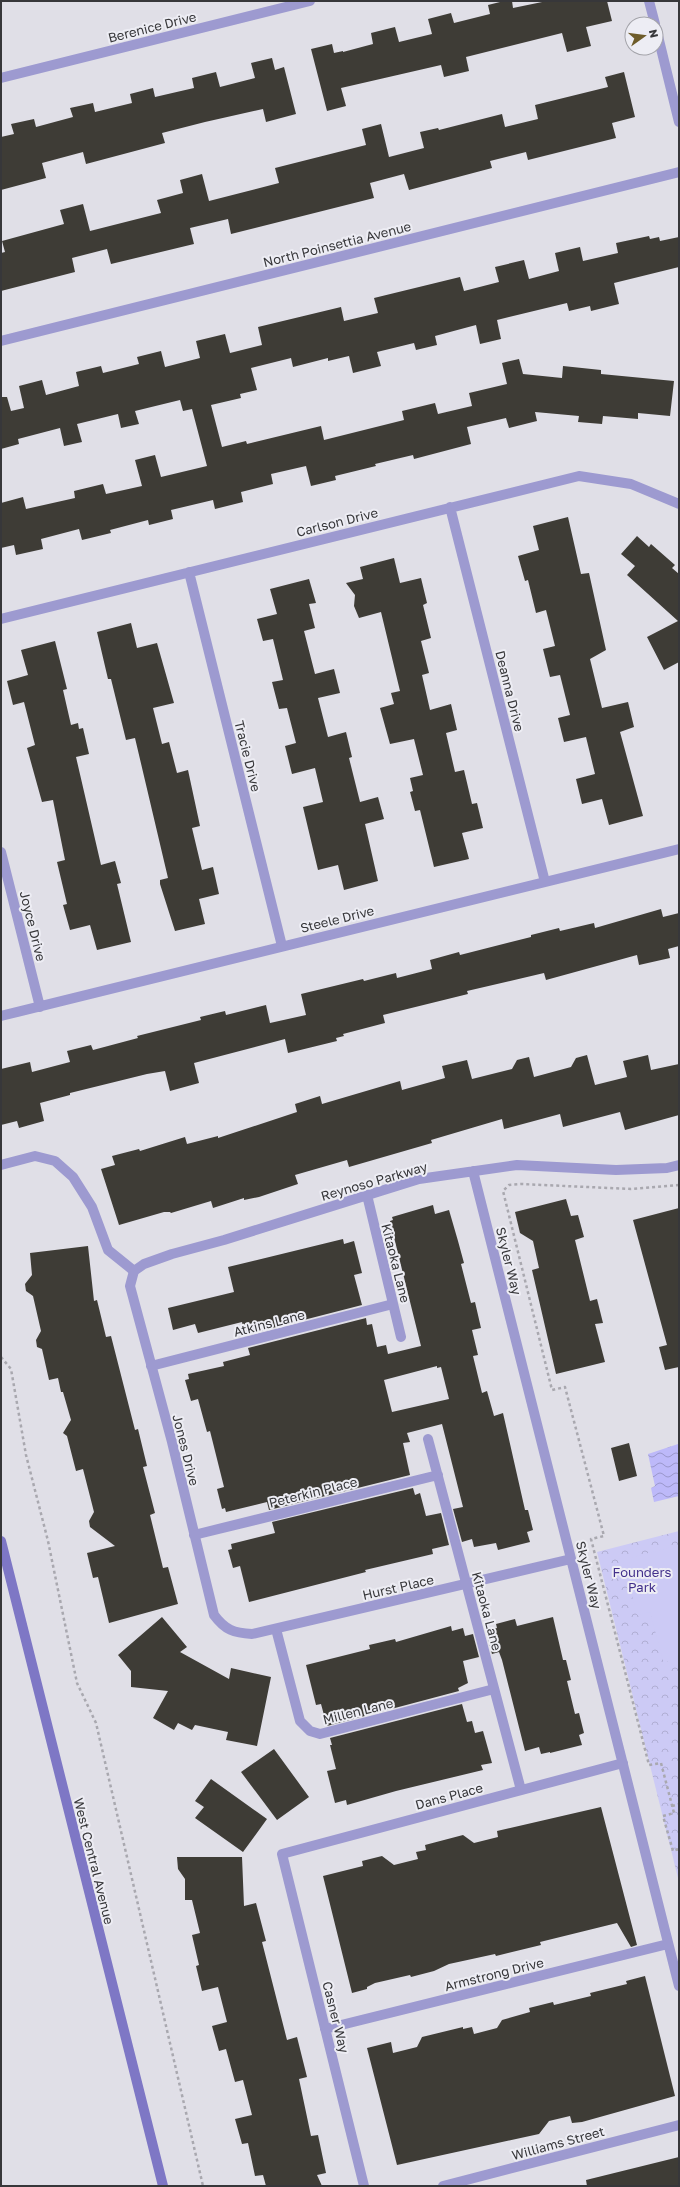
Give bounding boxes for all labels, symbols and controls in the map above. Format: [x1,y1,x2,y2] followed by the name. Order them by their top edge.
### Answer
[106,8,198,46] street label: Berenice Drive
[624,16,664,56] north arrow
[647,28,662,39] text: N
[261,218,413,270] street label: North Poinsettia Avenue
[295,504,379,540] street label: Carlson Drive
[492,649,528,733] street label: Deanna Drive
[231,719,265,793] street label: Tracie Drive
[17,889,49,963] street label: Joyce Drive
[298,902,376,936] street label: Steele Drive
[319,1158,430,1204] street label: Reynoso Parkway
[378,1222,414,1304] street label: Kitaoka Lane
[493,1225,525,1297] street label: Skyler Way
[232,1306,306,1340] street label: Atkins Lane
[169,1413,203,1487] street label: Jones Drive
[267,1473,359,1511] street label: Peterkin Place
[573,1539,605,1611] street label: Skyler Way
[613,1564,671,1595] park label: Founders Park
[469,1570,505,1652] street label: Kitaoka Lane
[361,1571,435,1603] street label: Hurst Place
[321,1695,395,1727] street label: Millen Lane
[413,1779,485,1813] street label: Dans Place
[71,1796,117,1926] street label: West Central Avenue
[443,1954,545,1994] street label: Armstrong Drive
[319,1980,353,2055] street label: Casner Way
[510,2123,606,2163] street label: Williams Street

